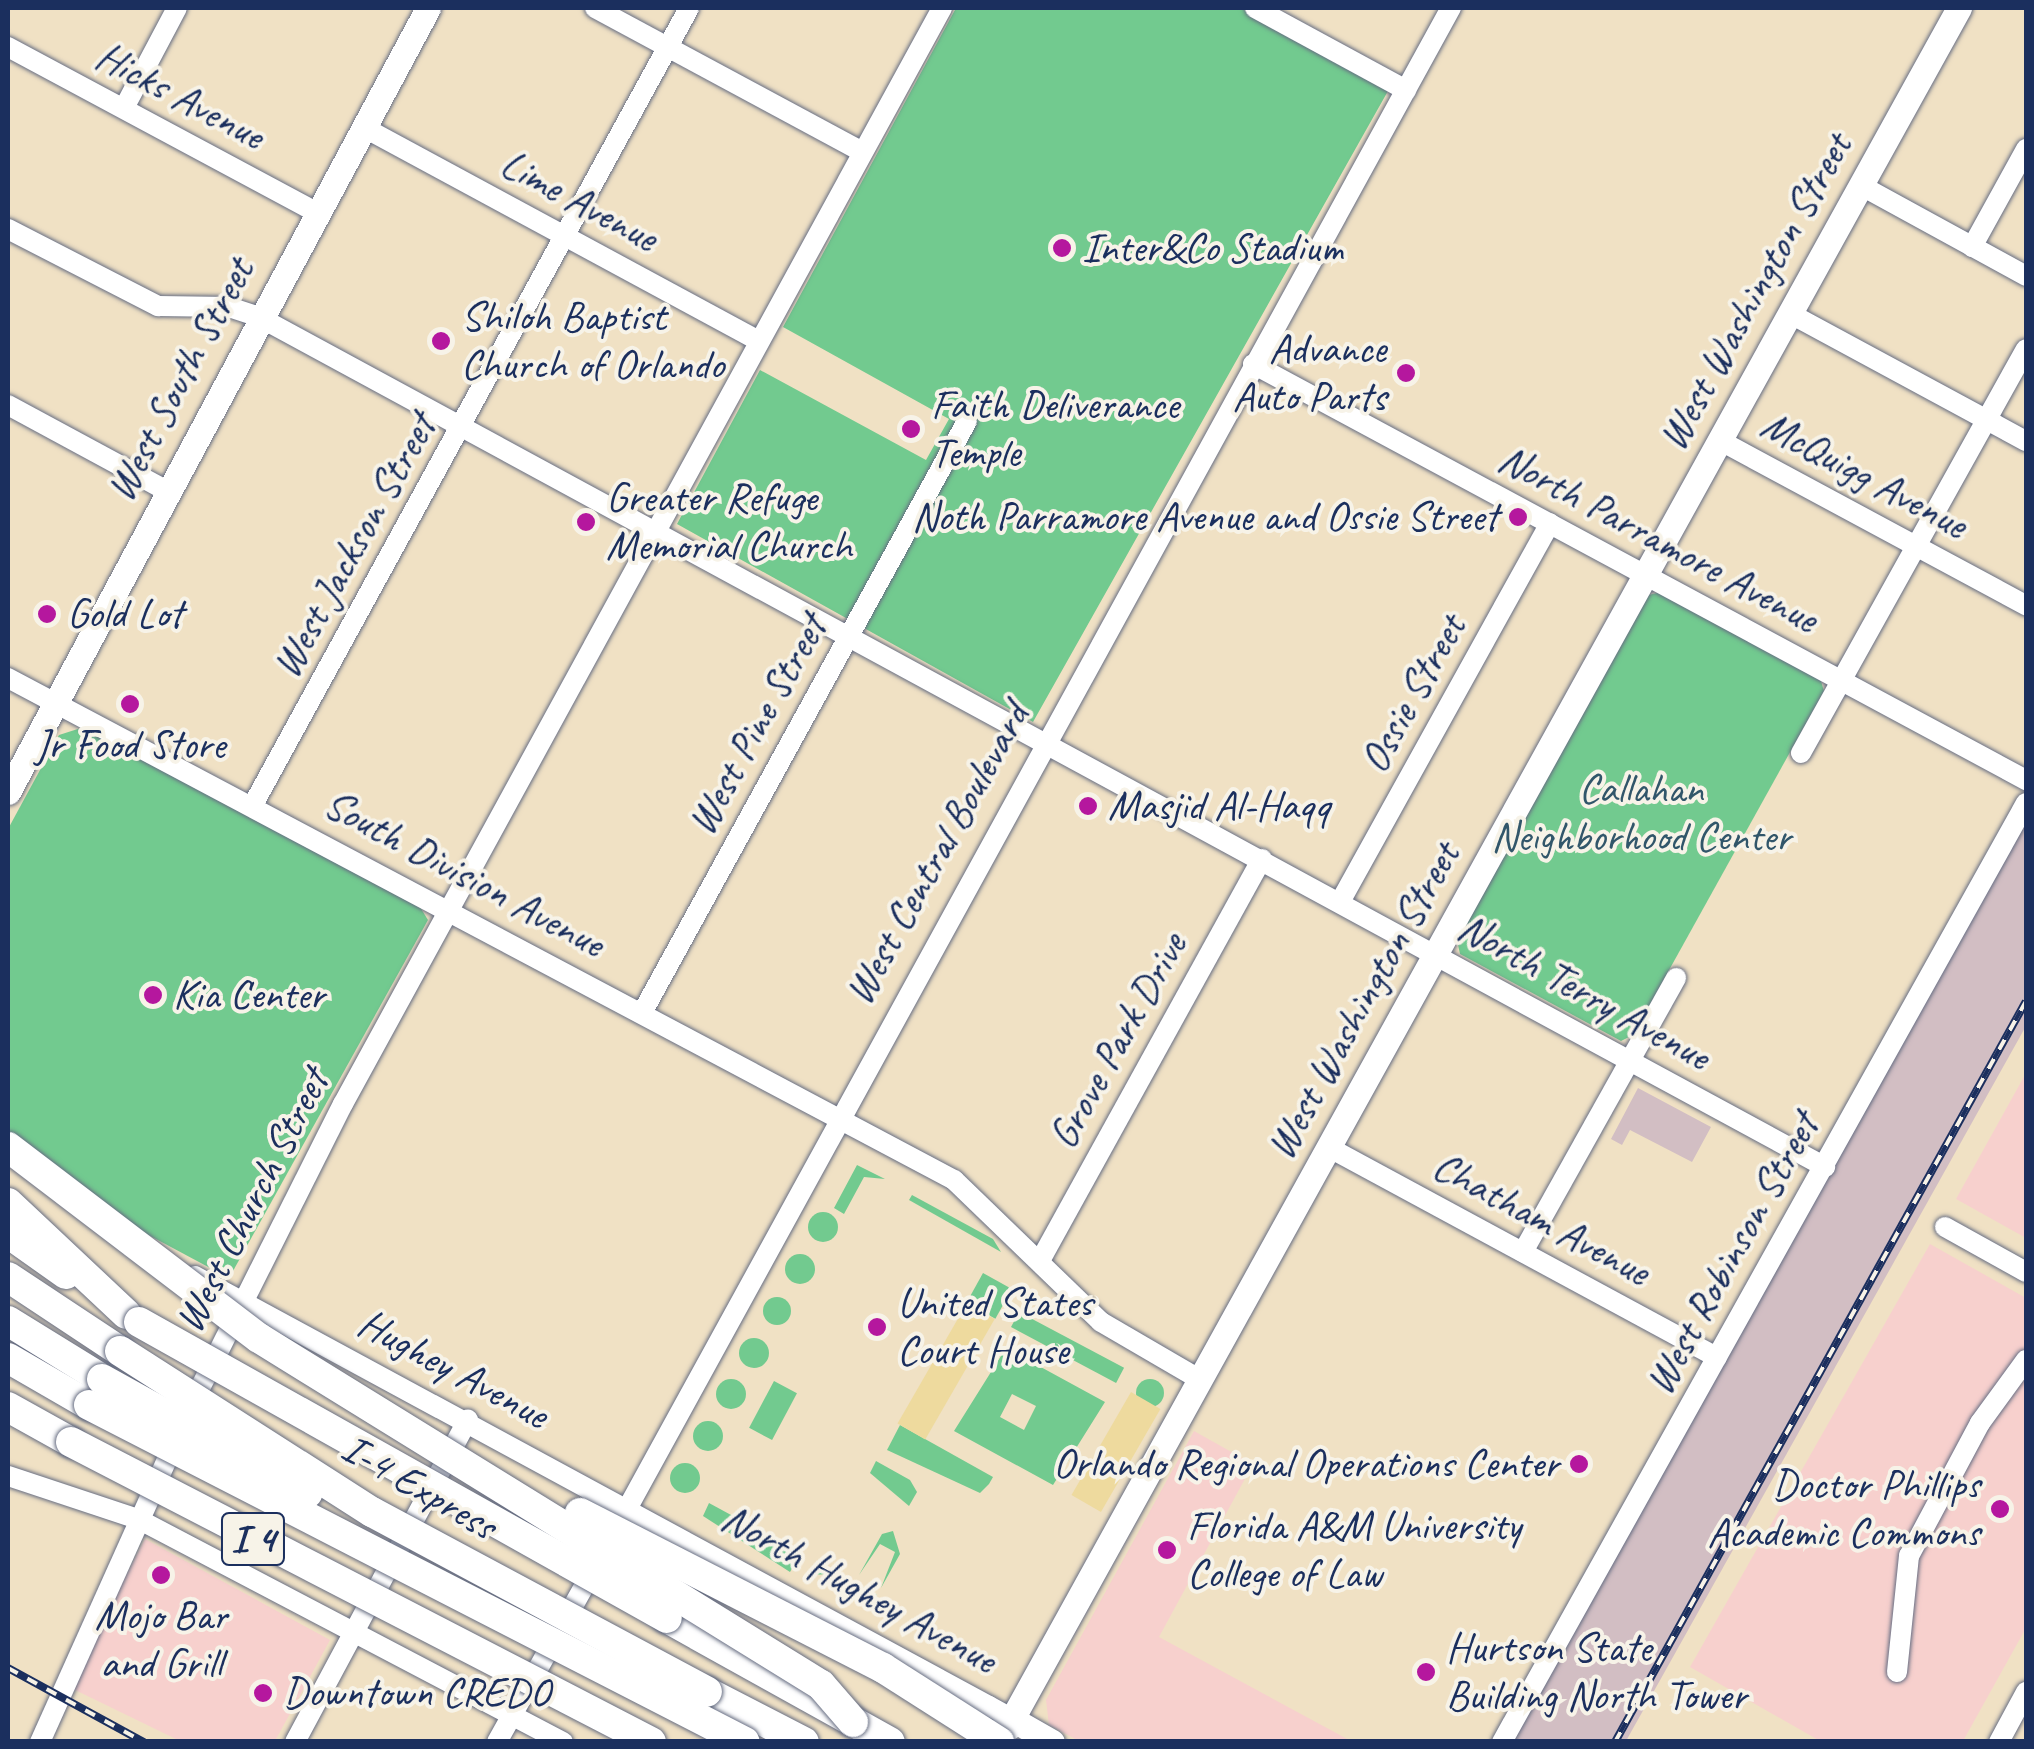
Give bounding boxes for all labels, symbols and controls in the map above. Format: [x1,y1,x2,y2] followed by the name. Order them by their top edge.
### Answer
[87,31,273,161] street label: Hicks Avenue
[1647,124,1863,460] street label: West Washington Street
[492,139,666,263] street label: Lime Avenue
[1082,223,1345,273] place label: Inter&Co Stadium
[1051,237,1073,259] marker: Inter&Co Stadium
[95,250,265,510] street label: West South Street
[461,292,725,390] place label: Shiloh Baptist Church of Orlando
[1231,324,1386,422] place label: Advance Auto Parts
[430,330,452,352] marker: Shiloh Baptist Church of Orlando
[1395,362,1417,384] marker: Advance Auto Parts
[931,380,1180,478] place label: Faith Deliverance Temple
[1753,400,1975,550] street label: McQuigg Avenue
[261,405,447,687] street label: West Jackson Street
[900,418,922,440] marker: Faith Deliverance Temple
[1489,433,1827,645] street label: North Parramore Avenue
[606,473,852,572] place label: Greater Refuge Memorial Church
[911,492,1498,542] place label: Noth Parramore Avenue and Ossie Street
[1507,506,1529,528] marker: Noth Parramore Avenue and Ossie Street
[575,511,597,533] marker: Greater Refuge Memorial Church
[67,589,183,639] place label: Gold Lot
[36,603,58,625] marker: Gold Lot
[676,606,838,844] street label: West Pine Street
[1349,606,1477,782] street label: Ossie Street
[119,693,141,715] marker: Jr Food Store
[834,695,1040,1013] street label: West Central Boulevard
[34,720,226,770] place label: Jr Food Store
[1491,764,1791,862] park label: Callahan Neighborhood Center
[315,779,613,969] street label: South Division Avenue
[1108,781,1330,831] place label: Masjid Al-Haqq
[1077,795,1099,817] marker: Masjid Al-Haqq
[1255,833,1471,1169] street label: West Washington Street
[1450,902,1718,1082] street label: North Terry Avenue
[1038,924,1198,1158] street label: Grove Park Drive
[173,970,324,1020] place label: Kia Center
[142,984,164,1006] marker: Kia Center
[164,1061,340,1341] street label: West Church Street
[1634,1104,1830,1404] street label: West Robinson Street
[1424,1141,1658,1297] street label: Chatham Avenue
[897,1278,1094,1376] place label: United States Court House
[349,1298,557,1440] street label: Hughey Avenue
[866,1316,888,1338] marker: United States Court House
[333,1423,505,1551] street label: I-4 Express
[1052,1439,1559,1489] place label: Orlando Regional Operations Center
[1568,1453,1590,1475] marker: Orlando Regional Operations Center
[1707,1460,1980,1558] place label: Doctor Phillips Academic Commons
[713,1493,1005,1685] street label: North Hughey Avenue
[1989,1498,2011,1520] marker: Doctor Phillips Academic Commons
[1187,1501,1521,1600] place label: Florida A&M University College of Law
[220,1504,286,1574] road number: I 4
[1156,1539,1178,1561] marker: Florida A&M University College of Law
[150,1564,172,1586] marker: Mojo Bar and Grill
[94,1591,228,1690] place label: Mojo Bar and Grill
[1446,1623,1745,1722] place label: Hurtson State Building North Tower
[1415,1661,1437,1683] marker: Hurtson State Building North Tower
[283,1668,550,1718] place label: Downtown CREDO
[252,1682,274,1704] marker: Downtown CREDO

